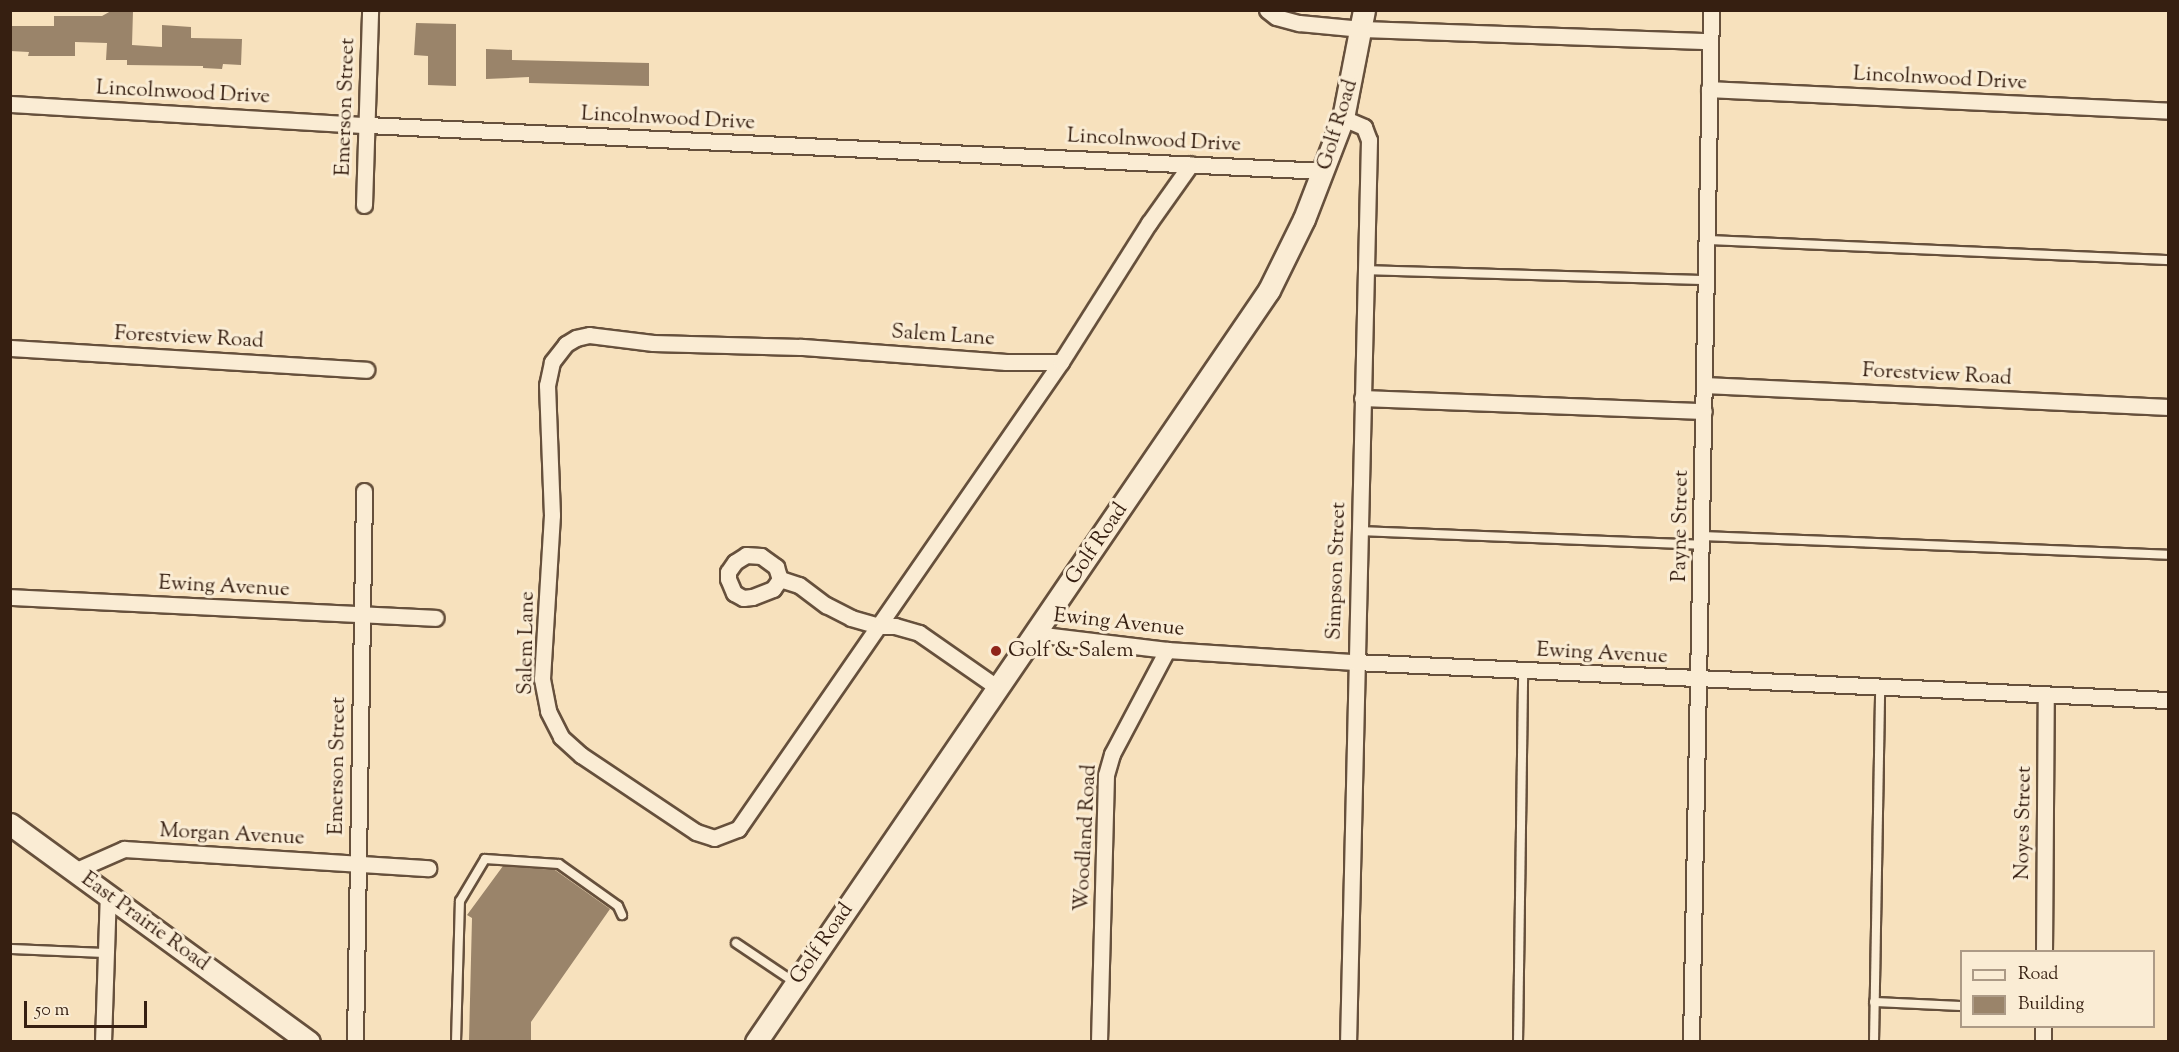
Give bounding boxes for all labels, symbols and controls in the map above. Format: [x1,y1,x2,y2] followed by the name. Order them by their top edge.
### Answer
[331,37,361,177] street label: Emerson Street
[1852,62,2028,96] street label: Lincolnwood Drive
[95,76,271,110] street label: Lincolnwood Drive
[1312,77,1364,173] street label: Golf Road
[580,102,756,136] street label: Lincolnwood Drive
[1066,124,1242,158] street label: Lincolnwood Drive
[890,320,996,352] street label: Salem Lane
[114,322,264,354] street label: Forestview Road
[1862,359,2012,391] street label: Forestview Road
[1667,470,1695,582] street label: Payne Street
[1060,498,1134,590] street label: Golf Road
[1322,502,1352,640] street label: Simpson Street
[158,571,290,603] street label: Ewing Avenue
[513,591,541,695] street label: Salem Lane
[1052,604,1186,642] street label: Ewing Avenue
[1008,638,1133,664] place label: Golf & Salem
[1536,638,1668,670] street label: Ewing Avenue
[989,644,1003,658] marker: Golf & Salem
[324,697,352,835] street label: Emerson Street
[1070,764,1102,912] street label: Woodland Road
[2010,766,2038,880] street label: Noyes Street
[159,819,305,851] street label: Morgan Avenue
[76,867,214,977] street label: East Prairie Road
[785,899,859,989] street label: Golf Road
[1960,950,2155,1028] legend
[2018,962,2058,988] text: Road
[27,989,150,1027] scale bar
[2018,992,2084,1018] text: Building
[35,998,69,1024] text: 50 m

